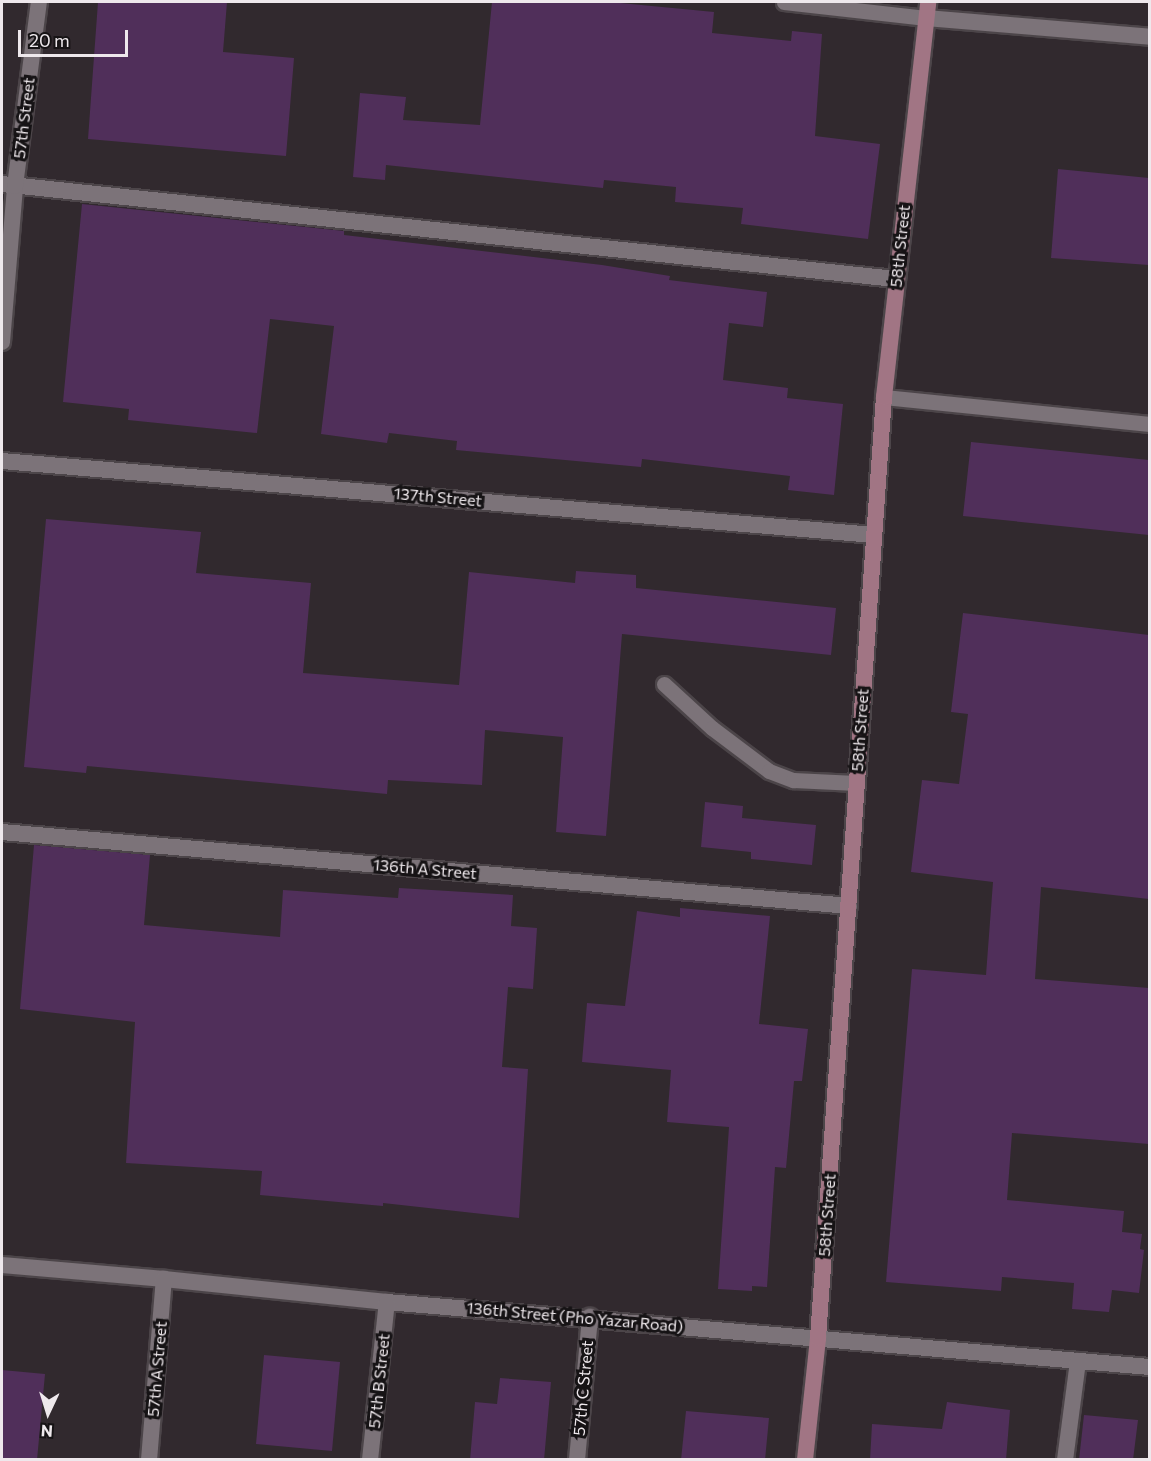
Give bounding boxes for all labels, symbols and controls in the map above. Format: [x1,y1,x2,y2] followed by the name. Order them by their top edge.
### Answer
[21,18,130,56] scale bar
[29,29,70,51] text: 20 m
[9,76,39,160] street label: 57th Street
[886,204,914,288] street label: 58th Street
[393,484,483,510] street label: 137th Street
[848,688,872,772] street label: 58th Street
[372,855,478,883] street label: 136th A Street
[815,1173,839,1257] street label: 58th Street
[466,1298,684,1336] street label: 136th Street (Pho Yazar Road)
[143,1320,171,1418] street label: 57th A Street
[364,1333,394,1429] street label: 57th B Street
[569,1340,597,1436] street label: 57th C Street
[18,1383,78,1443] north arrow
[40,1422,53,1441] text: N

